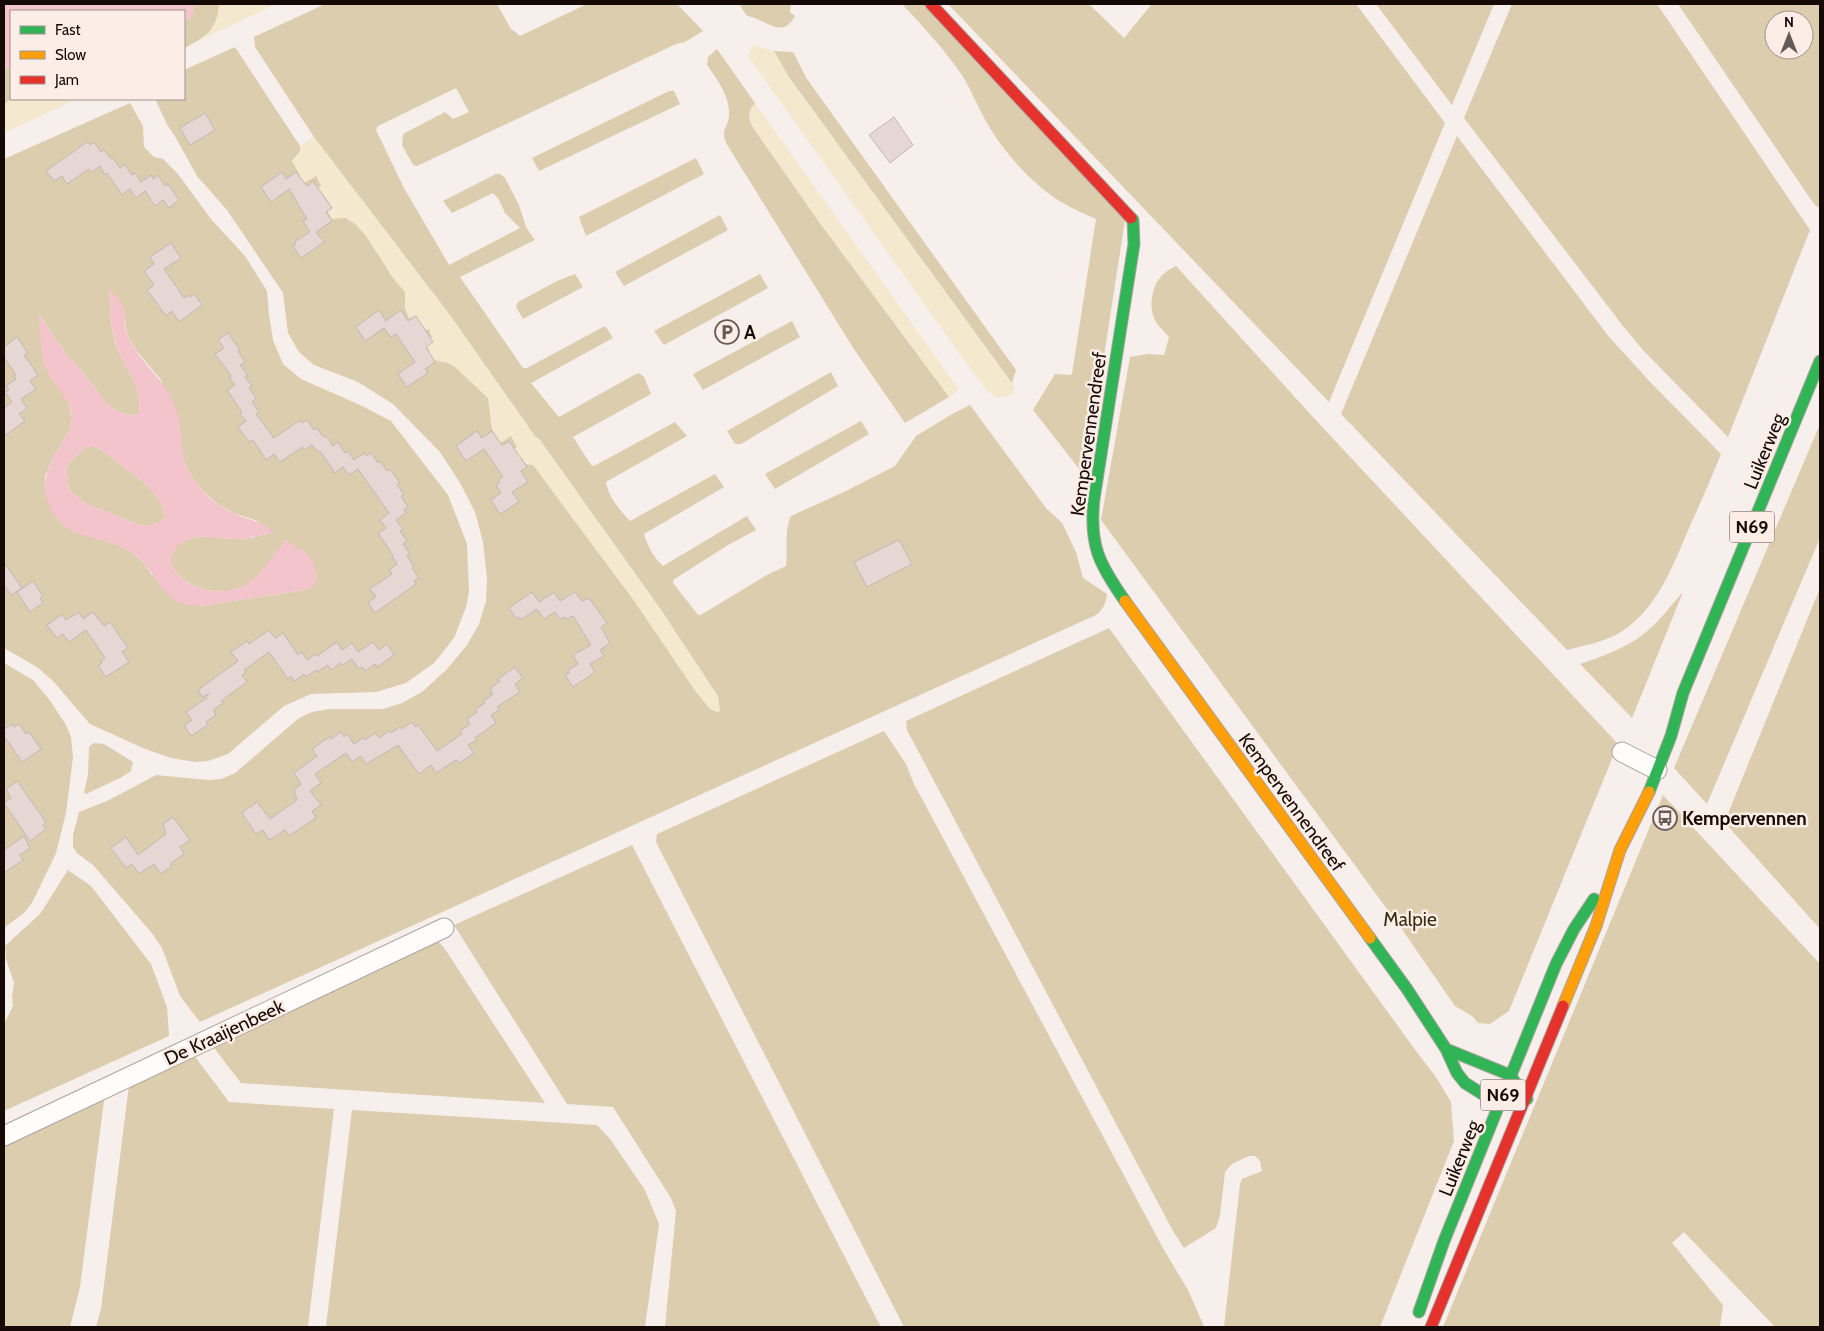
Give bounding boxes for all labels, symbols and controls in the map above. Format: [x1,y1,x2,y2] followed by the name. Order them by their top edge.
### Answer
[10,10,185,100] legend
[1764,10,1814,60] north arrow
[1784,13,1794,31] text: N
[55,21,80,39] text: Fast
[55,46,86,64] text: Slow
[54,71,79,89] text: Jam
[714,319,740,345] parking icon: A
[744,321,756,344] place label: A
[1066,350,1111,518] street label: Kempervennendreef
[1739,409,1790,493] street label: Luikerweg
[1730,512,1774,542] road number: N69
[1234,729,1350,877] street label: Kempervennendreef
[1652,805,1678,831] bus stop icon: Kempervennen
[1682,807,1807,830] place label: Kempervennen
[1383,908,1437,931] park label: Malpie
[161,994,288,1070] street label: De Kraaijenbeek
[1480,1080,1526,1110] road number: N69
[1434,1116,1485,1200] street label: Luikerweg

